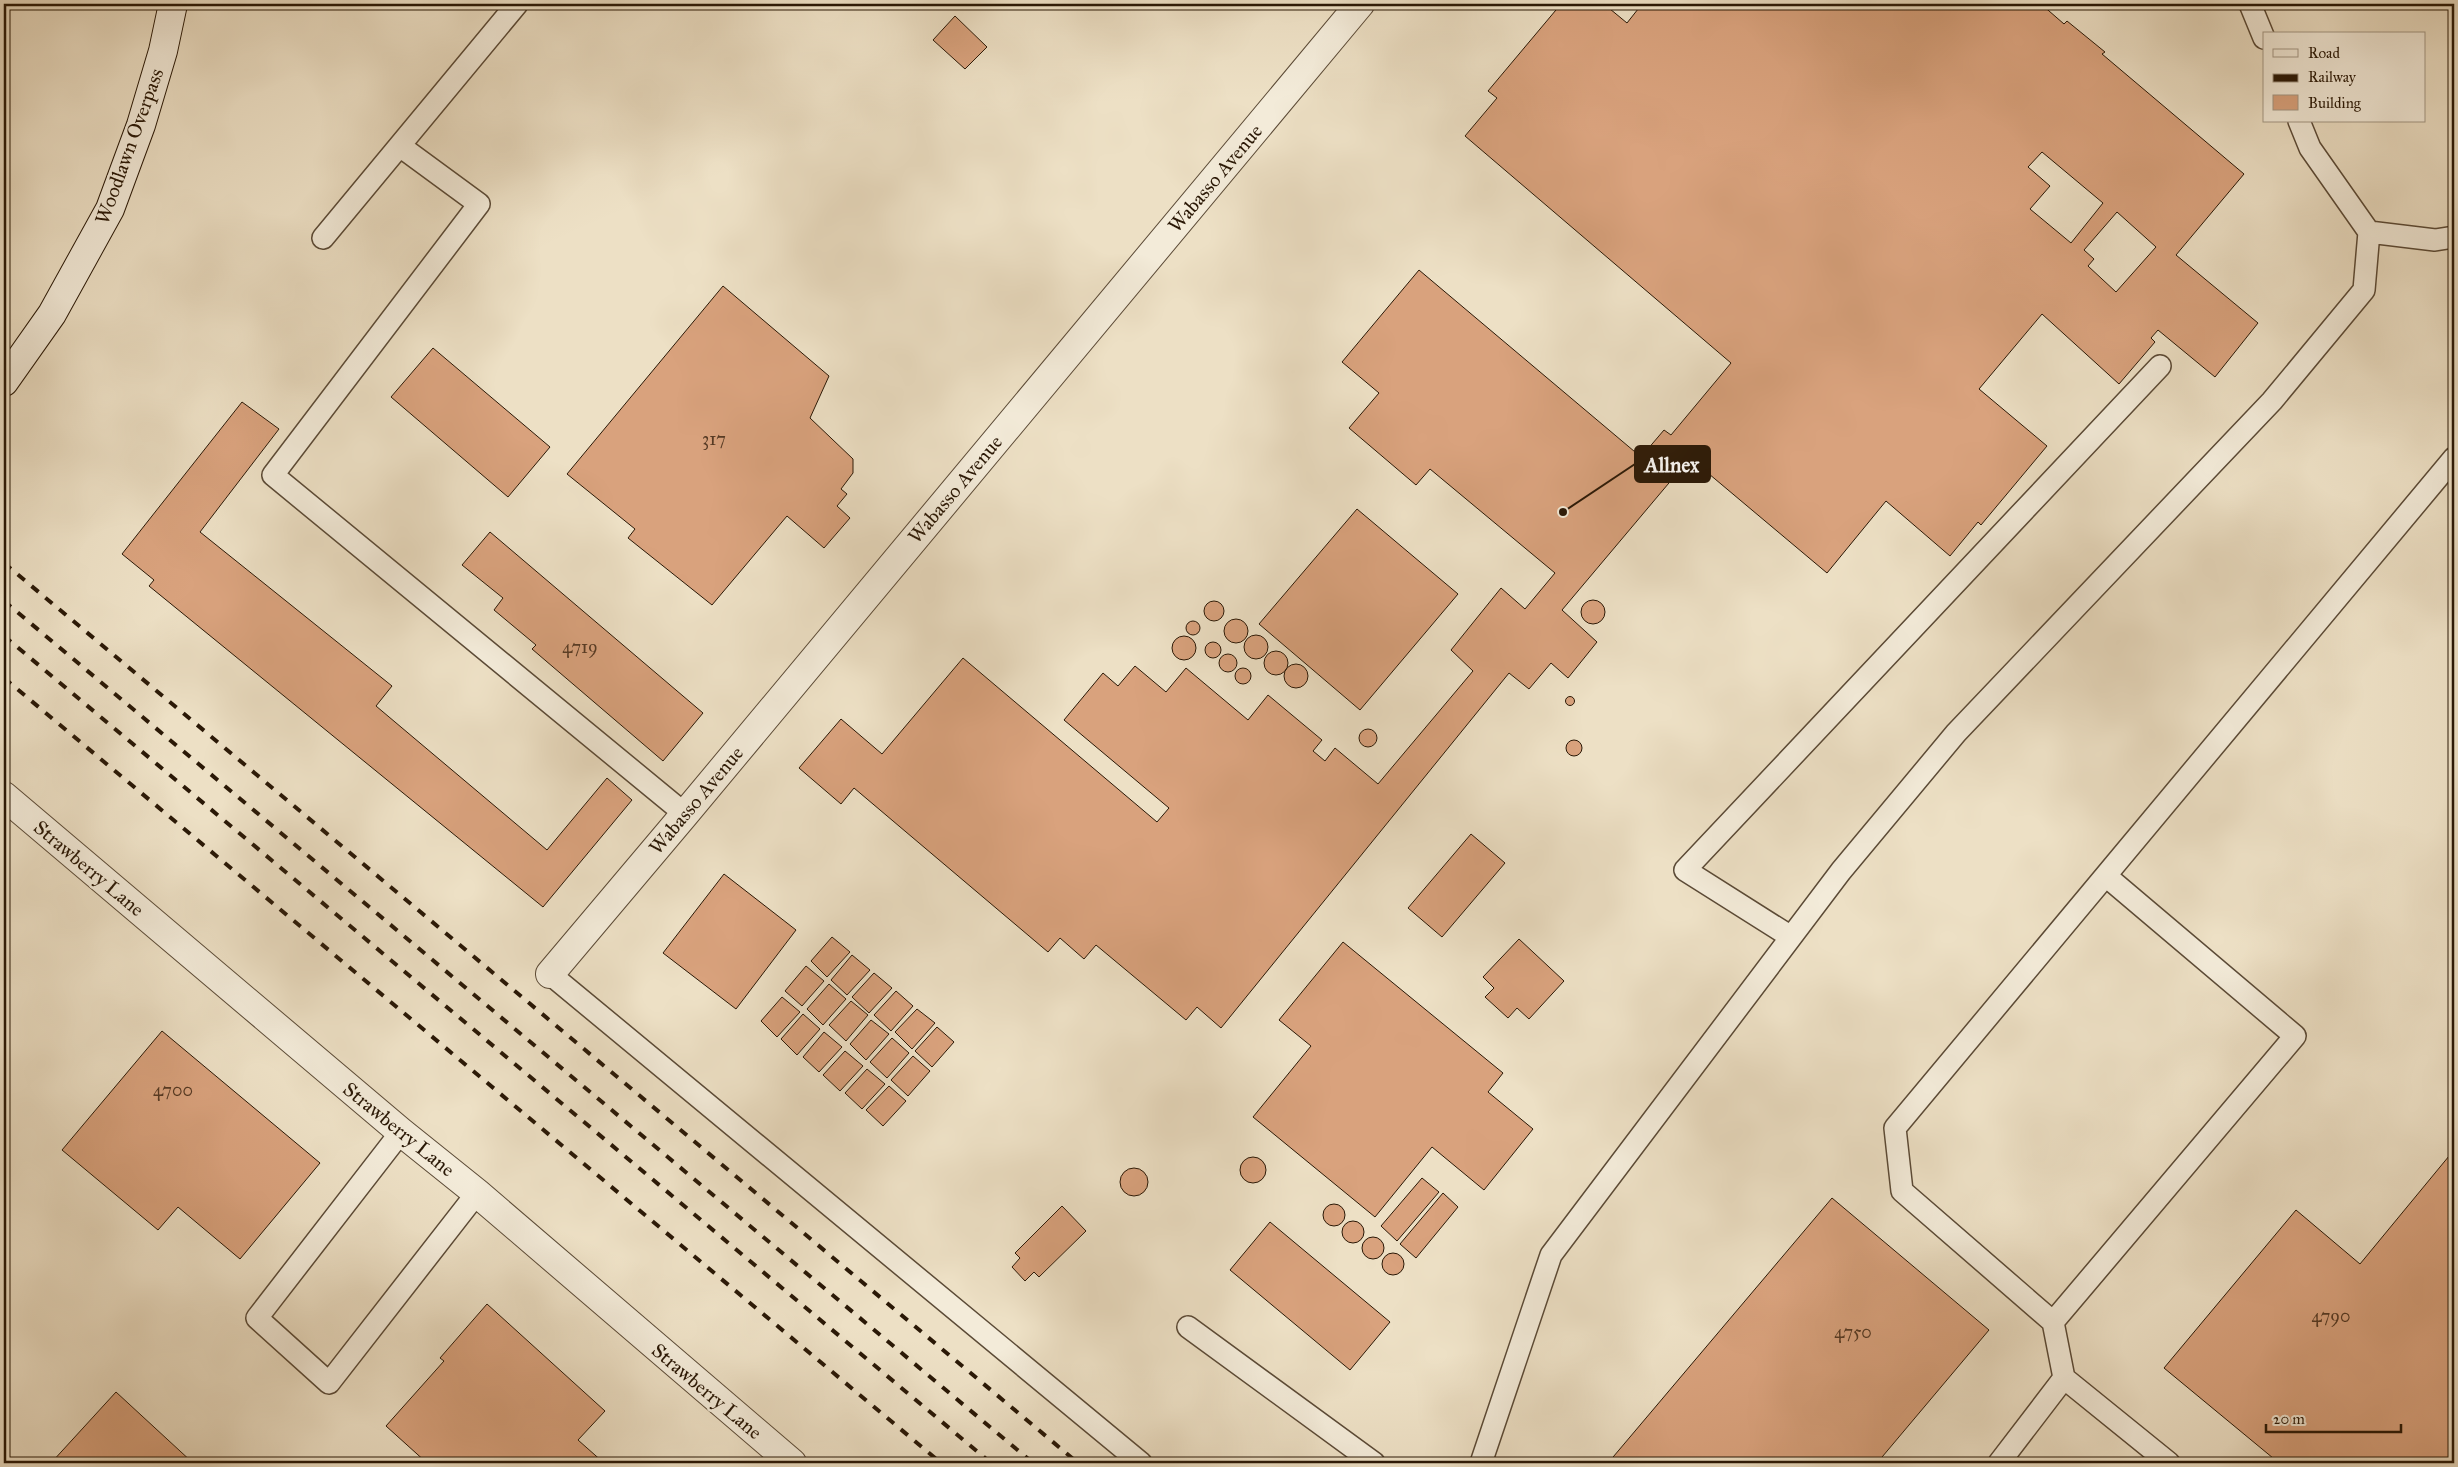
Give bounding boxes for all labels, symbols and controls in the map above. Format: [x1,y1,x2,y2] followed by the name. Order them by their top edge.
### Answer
[2263,32,2426,122] legend
[2308,44,2340,62] text: Road
[90,65,168,227] street label: Woodlawn Overpass
[2308,68,2357,86] text: Railway
[2308,94,2362,112] text: Building
[1163,119,1267,237] street label: Wabasso Avenue
[702,428,726,450] house number: 317
[903,430,1007,548] street label: Wabasso Avenue
[1635,446,1710,482] callout: Allnex
[1643,452,1700,478] text: Allnex
[562,636,598,658] house number: 4719
[644,741,748,859] street label: Wabasso Avenue
[29,815,149,921] street label: Strawberry Lane
[338,1077,460,1181] street label: Strawberry Lane
[153,1079,193,1101] house number: 4700
[2312,1305,2351,1327] house number: 4790
[1834,1321,1872,1343] house number: 4750
[647,1338,767,1444] street label: Strawberry Lane
[2266,1402,2400,1434] scale bar
[2273,1410,2305,1428] text: 20 m

